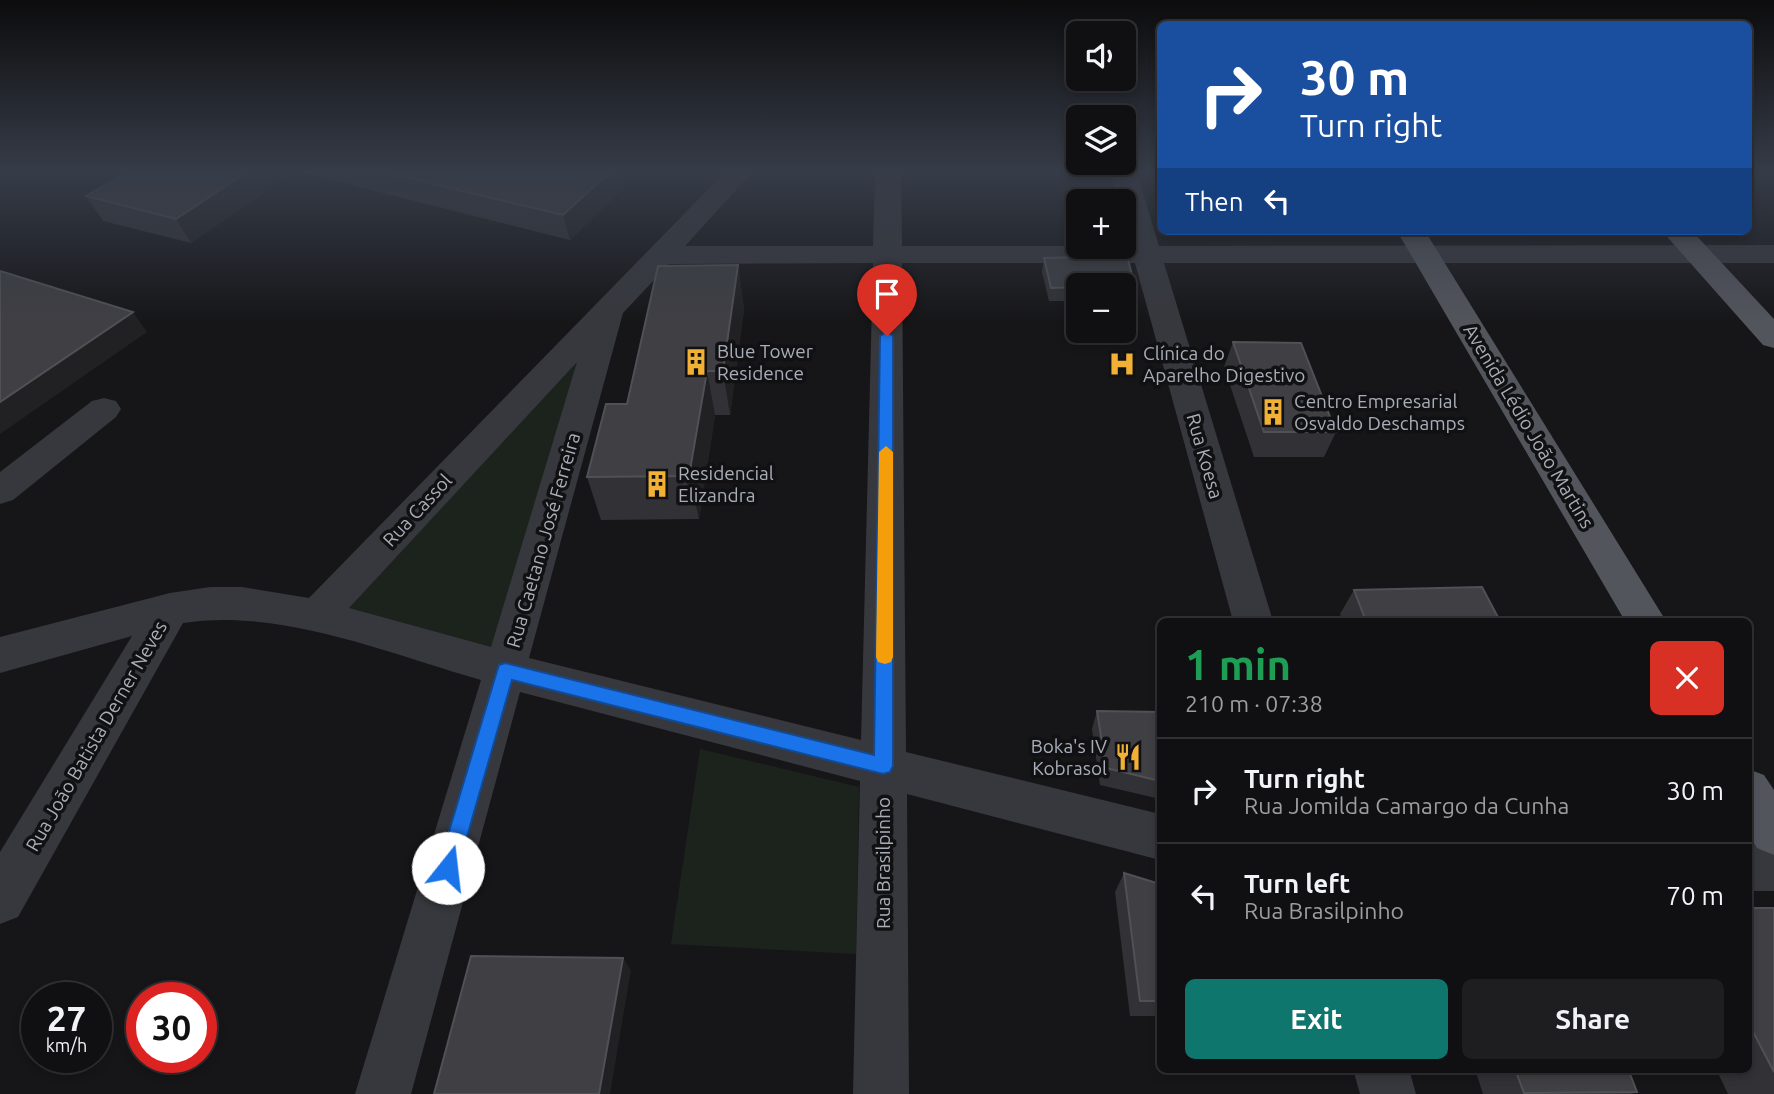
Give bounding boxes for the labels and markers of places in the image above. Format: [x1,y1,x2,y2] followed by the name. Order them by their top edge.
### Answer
[857,264,917,336] pin
[717,340,813,384] place label: Blue Tower Residence
[1143,342,1305,386] place label: Clínica do Aparelho Digestivo
[681,347,711,377] building icon: Blue Tower Residence
[1107,349,1137,379] hospital icon: Clínica do Aparelho Digestivo
[1294,390,1465,434] place label: Centro Empresarial Osvaldo Deschamps
[1258,397,1288,427] building icon: Centro Empresarial Osvaldo Deschamps
[678,462,774,506] place label: Residencial Elizandra
[642,469,672,499] building icon: Residencial Elizandra
[1031,735,1107,779] place label: Boka's IV Kobrasol
[1113,742,1143,772] restaurant icon: Boka's IV Kobrasol

